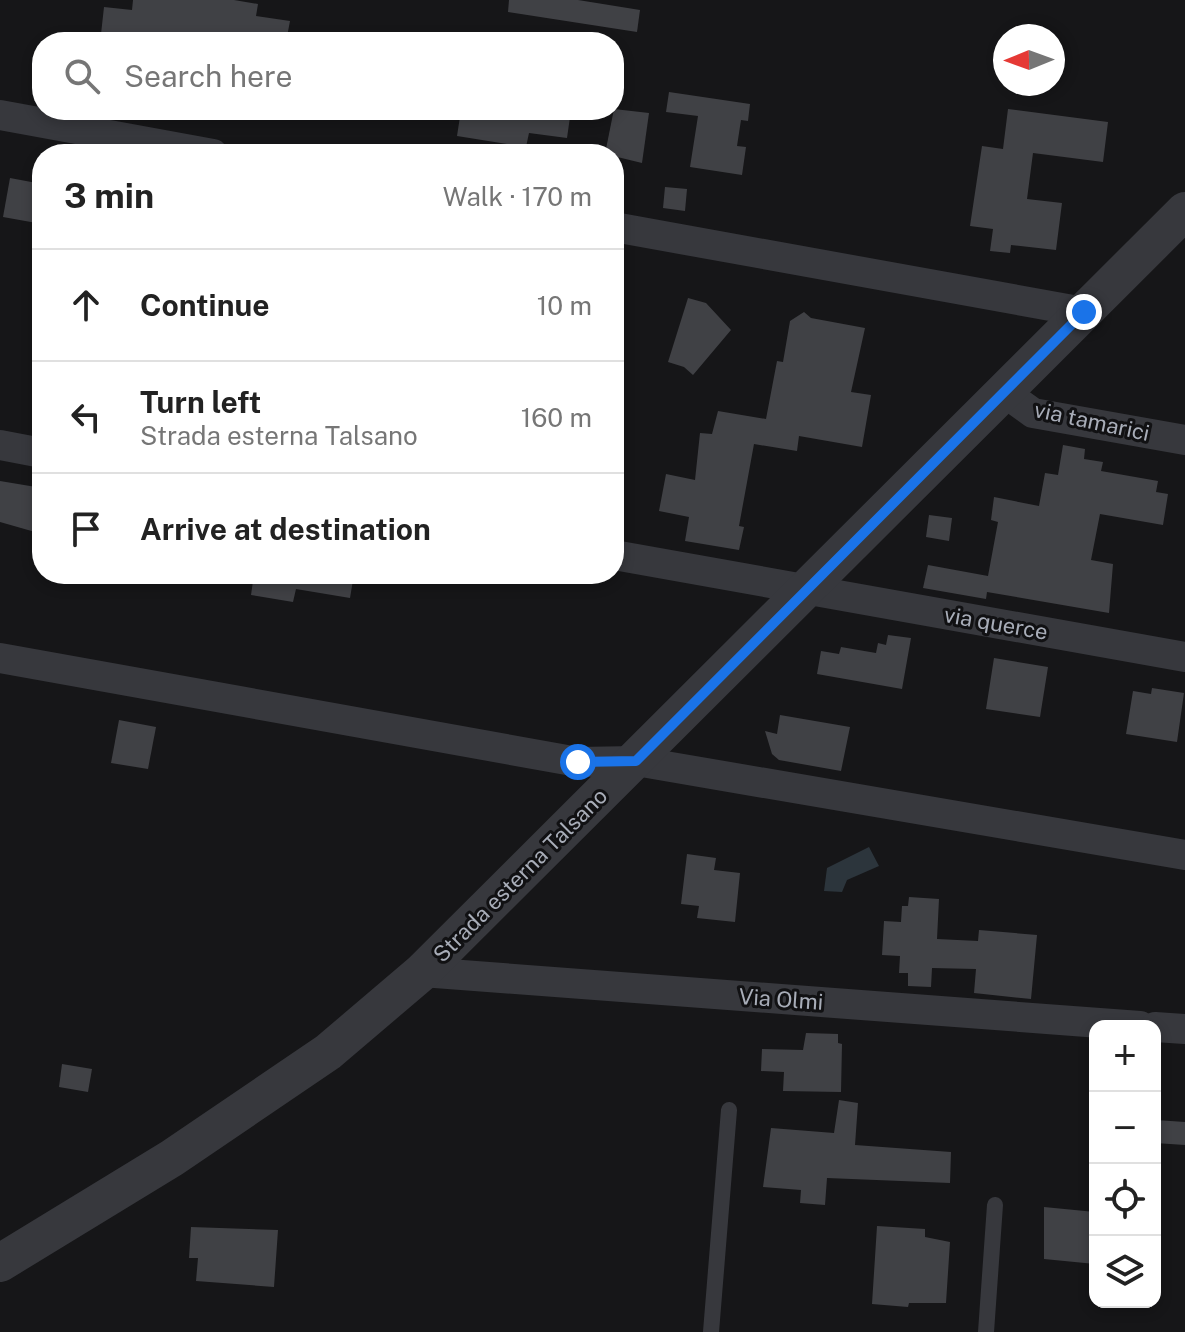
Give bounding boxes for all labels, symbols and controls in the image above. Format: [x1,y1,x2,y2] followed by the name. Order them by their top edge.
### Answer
[993,24,1065,96] north arrow
[32,32,624,120] search box
[60,54,104,98] icon: search
[124,58,292,94] text: Search here
[64,176,154,216] text: 3 min
[443,181,592,212] text: Walk · 170 m
[64,283,108,327] icon: ahead
[140,287,270,323] text: Continue
[537,290,592,321] text: 10 m
[1066,294,1102,330] route end
[140,384,261,420] text: Turn left
[64,395,108,439] icon: left
[1032,396,1152,446] street label: via tamarici
[521,402,592,433] text: 160 m
[140,420,418,451] text: Strada esterna Talsano
[64,507,108,551] icon: arrive
[140,511,431,547] text: Arrive at destination
[942,601,1050,645] street label: via querce
[560,744,596,780] route start
[428,783,612,967] street label: Strada esterna Talsano
[738,983,824,1015] street label: Via Olmi
[1089,1020,1161,1308] map controls
[1089,1020,1161,1092] button: +
[1089,1092,1161,1164] button: −
[1089,1164,1161,1236] button: locate
[1089,1236,1161,1308] button: layers

